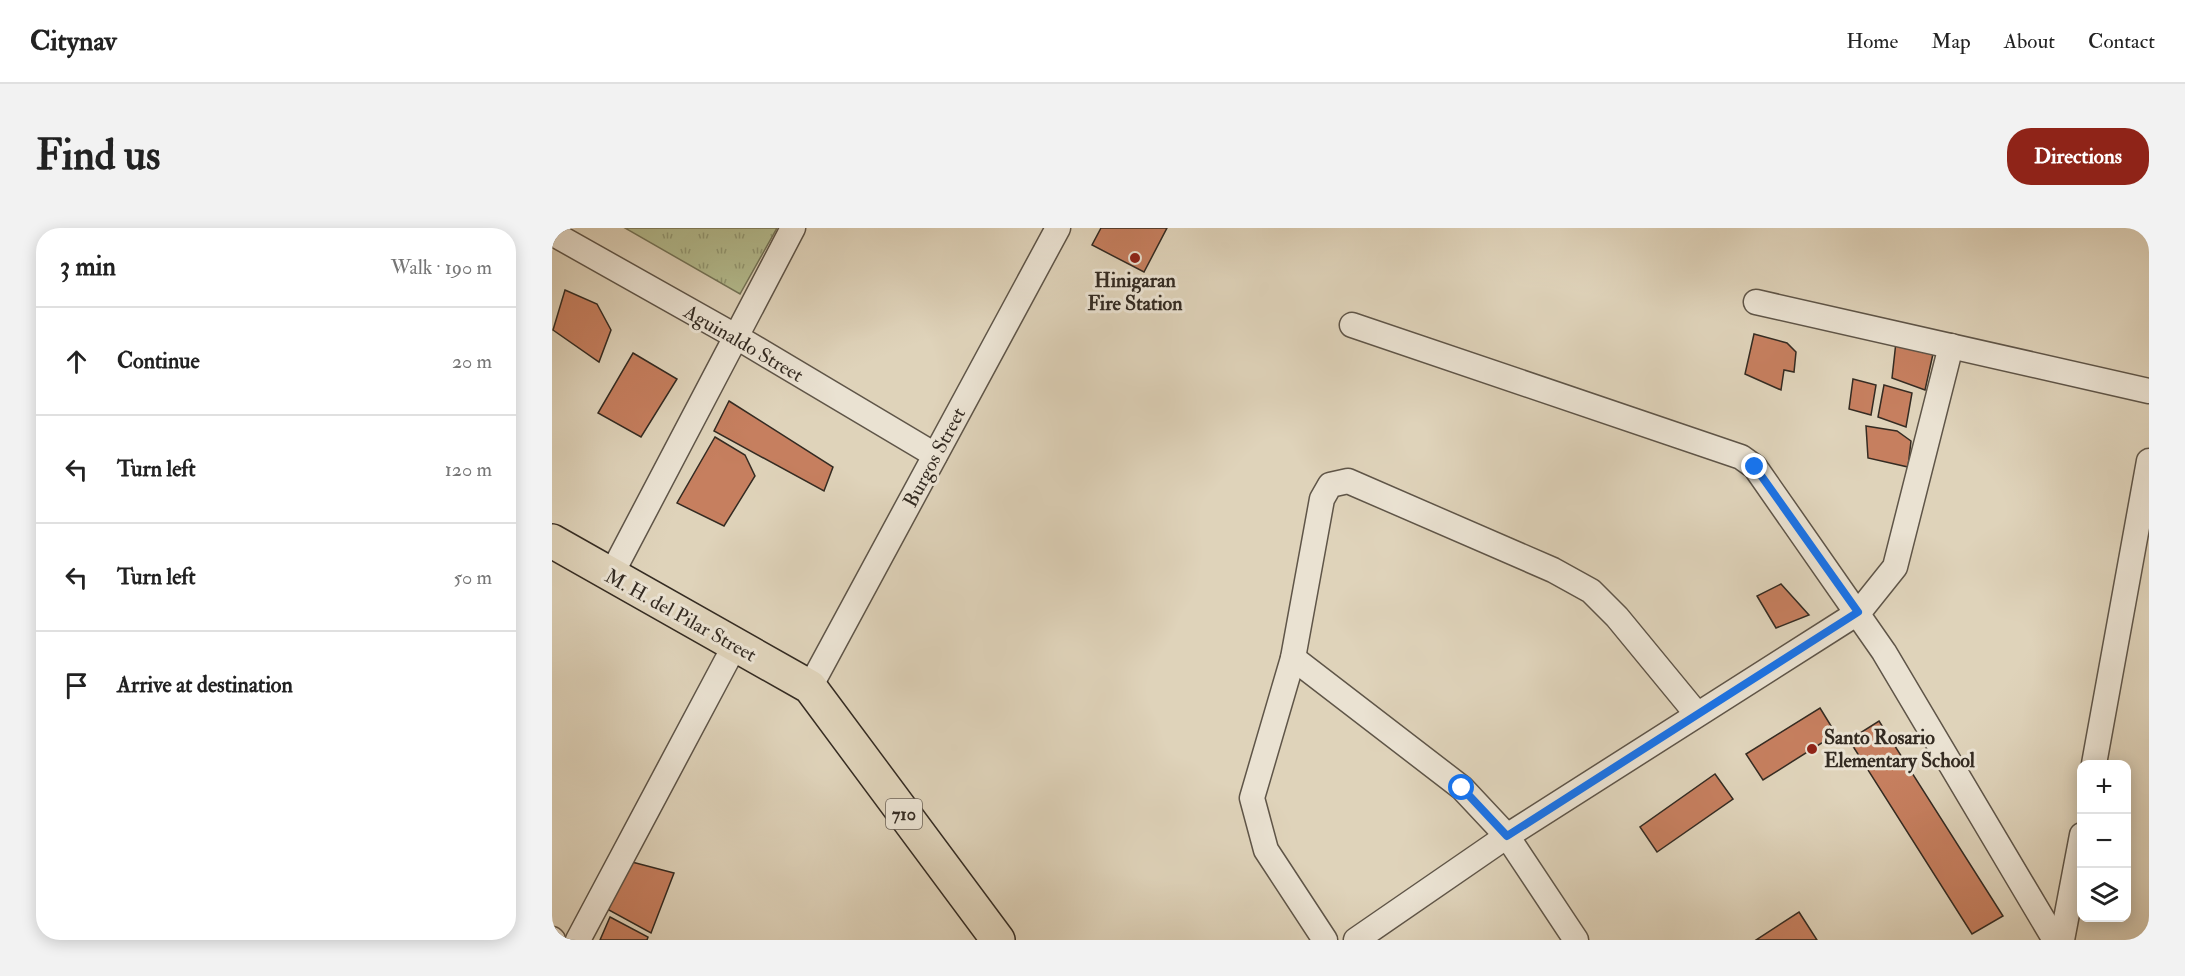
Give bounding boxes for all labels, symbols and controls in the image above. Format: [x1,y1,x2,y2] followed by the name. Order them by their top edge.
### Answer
[30,24,117,59] text: Citynav
[1846,28,1898,55] text: Home
[1931,28,1971,55] text: Map
[2004,28,2055,55] text: About
[2088,28,2155,55] text: Contact
[2007,128,2149,185] button: Directions
[36,130,160,182] text: Find us
[60,251,116,283] text: 3 min
[1128,251,1142,265] marker: Hinigaran Fire Station
[391,255,492,280] text: Walk · 190 m
[1087,268,1183,316] place label: Hinigaran Fire Station
[679,299,808,388] street label: Aguinaldo Street
[60,345,93,378] icon: ahead
[117,347,200,375] text: Continue
[452,349,492,374] text: 20 m
[898,403,971,511] street label: Burgos Street
[60,453,93,486] icon: left
[1741,453,1767,479] route end
[117,455,196,483] text: Turn left
[445,457,492,482] text: 120 m
[60,561,93,594] icon: left
[117,563,196,591] text: Turn left
[601,563,761,668] street label: M. H. del Pilar Street
[453,565,492,590] text: 50 m
[60,669,93,702] icon: arrive
[117,671,293,699] text: Arrive at destination
[1824,725,1976,774] place label: Santo Rosario Elementary School
[1805,742,1819,756] marker: Santo Rosario Elementary School
[2077,760,2131,922] map controls
[2077,760,2131,814] button: +
[1448,774,1474,800] route start
[886,799,922,829] road number: 710
[2077,814,2131,868] button: −
[2077,868,2131,922] button: layers

